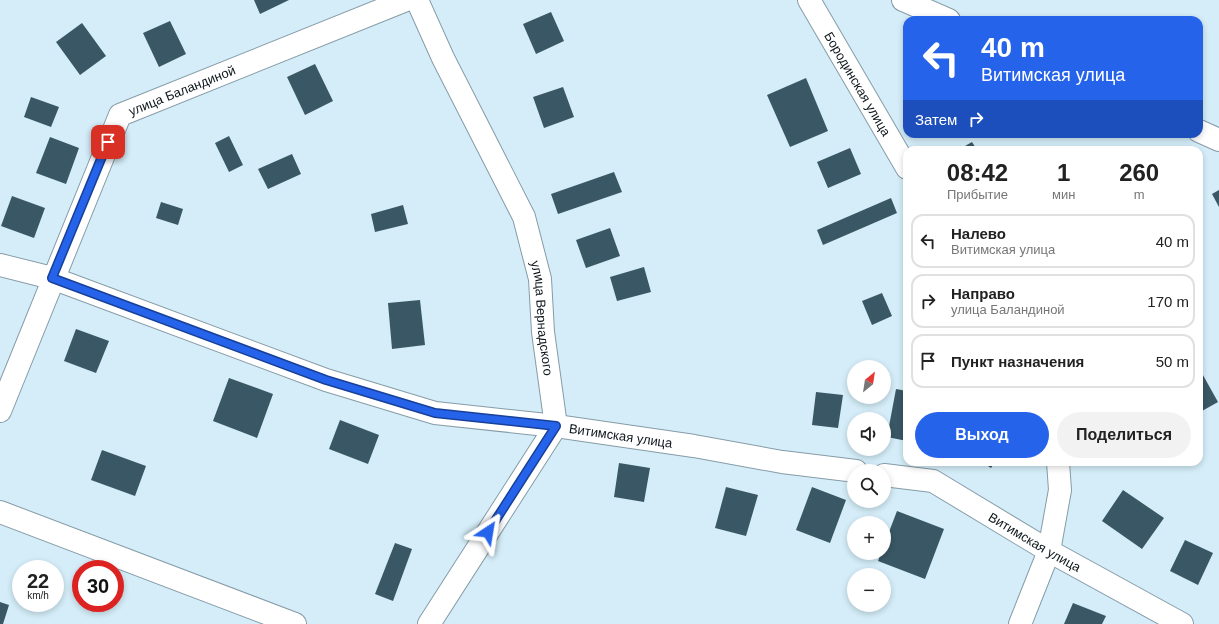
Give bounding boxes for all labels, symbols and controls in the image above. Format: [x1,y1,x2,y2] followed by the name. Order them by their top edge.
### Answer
[822,29,895,139] street label: Бородинская улица
[915,32,967,84] icon: left
[981,32,1045,63] text: 40 m
[126,62,237,118] street label: улица Баландиной
[981,65,1125,85] text: Витимская улица
[965,108,987,130] icon: right
[915,111,957,128] text: Затем
[91,125,125,159] pin
[97,131,119,153] icon: arrive
[947,159,1008,186] text: 08:42
[1057,159,1070,186] text: 1
[1119,159,1159,186] text: 260
[947,187,1008,202] text: Прибытие
[1052,187,1075,202] text: мин
[1134,187,1145,202] text: m
[951,225,1006,242] text: Налево
[917,230,939,252] icon: left
[1156,233,1189,250] text: 40 m
[951,242,1055,257] text: Витимская улица
[528,259,556,376] street label: улица Вернадского
[951,285,1015,302] text: Направо
[917,290,939,312] icon: right
[1147,293,1189,310] text: 170 m
[951,302,1065,317] text: улица Баландиной
[917,350,939,372] icon: arrive
[951,353,1084,370] text: Пункт назначения
[1156,353,1189,370] text: 50 m
[847,360,891,404] north arrow
[847,360,891,612] map controls
[847,412,891,456] button: sound
[915,412,1049,458] button: Выход
[1057,412,1191,458] button: Поделиться
[568,420,674,450] street label: Витимская улица
[847,464,891,508] button: search
[986,509,1084,575] street label: Витимская улица
[467,511,509,553] position arrow
[847,516,891,560] button: +
[72,560,124,612] speed limit sign: 30
[847,568,891,612] button: −
[27,570,49,592] text: 22
[27,590,49,601] text: km/h

